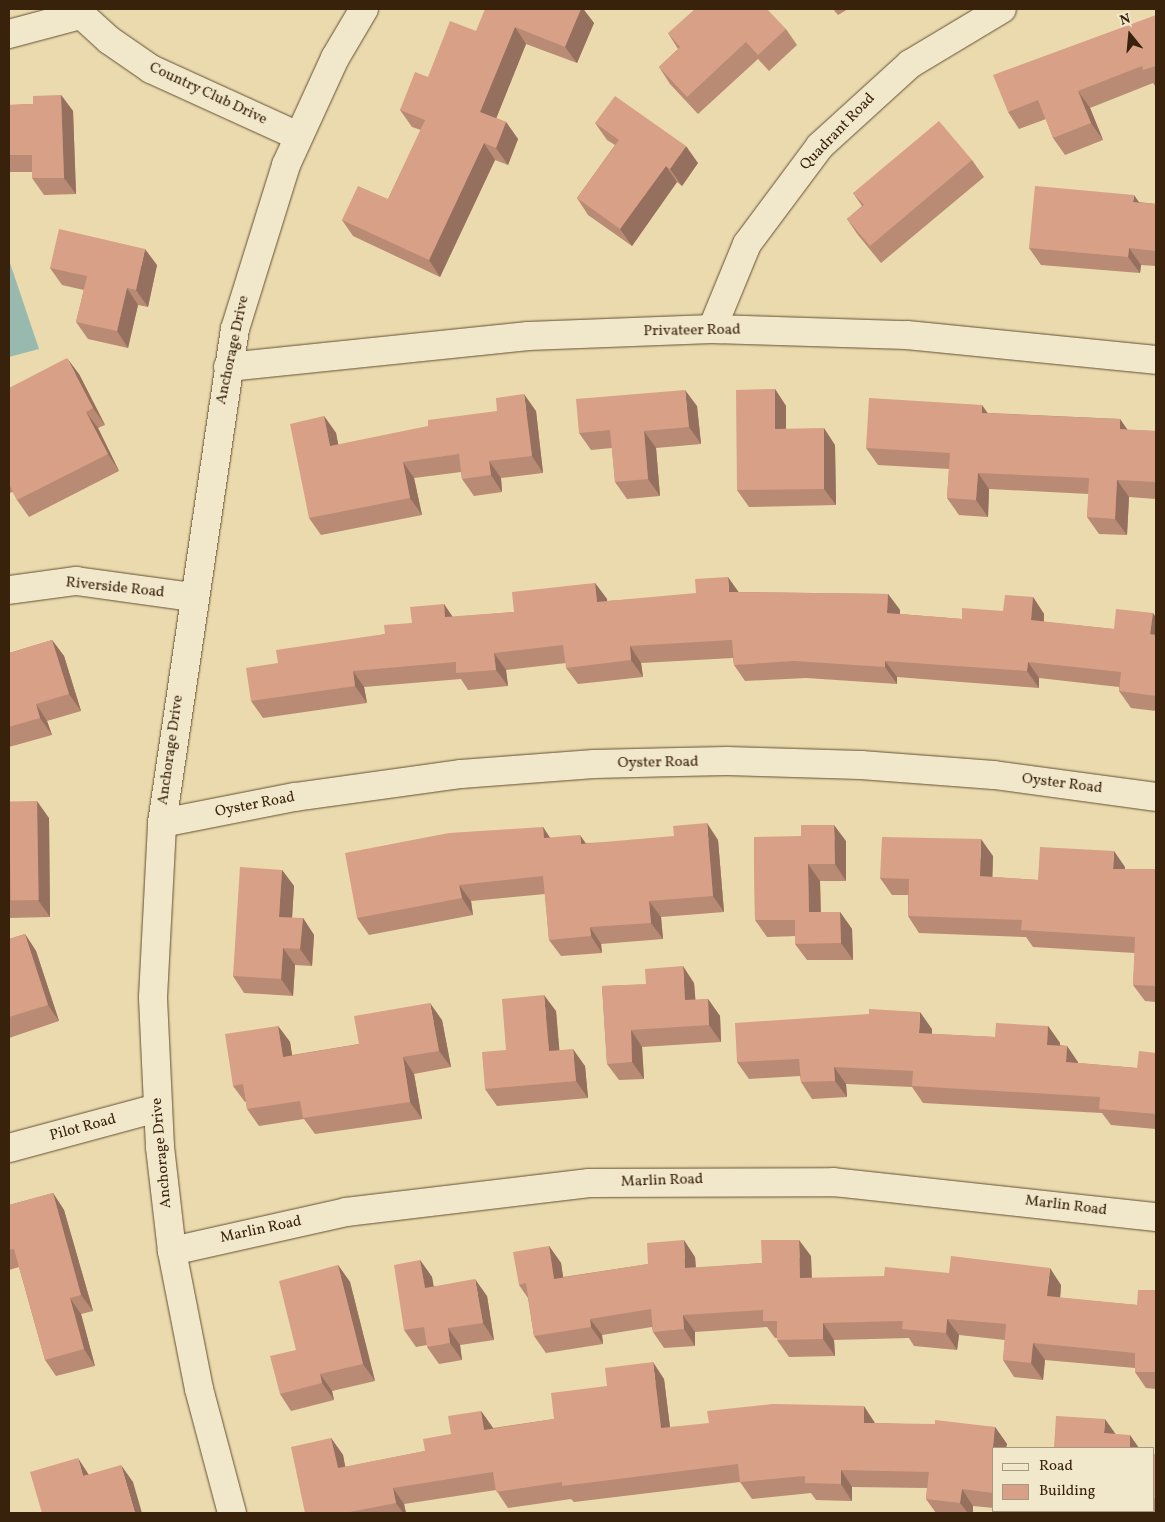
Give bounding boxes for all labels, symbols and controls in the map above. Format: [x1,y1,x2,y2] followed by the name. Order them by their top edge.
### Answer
[1105,10,1155,60] north arrow
[1118,10,1133,31] text: N
[146,59,270,129] street label: Country Club Drive
[797,90,879,174] street label: Quadrant Road
[213,294,253,406] street label: Anchorage Drive
[643,321,741,341] street label: Privateer Road
[65,574,165,602] street label: Riverside Road
[154,694,188,806] street label: Anchorage Drive
[617,753,699,773] street label: Oyster Road
[1021,770,1103,798] street label: Oyster Road
[214,788,296,822] street label: Oyster Road
[148,1097,176,1209] street label: Anchorage Drive
[48,1111,118,1145] street label: Pilot Road
[620,1171,704,1191] street label: Marlin Road
[1024,1192,1108,1220] street label: Marlin Road
[219,1213,303,1247] street label: Marlin Road
[992,1447,1155,1512] legend
[1039,1456,1073,1477] text: Road
[1039,1481,1095,1502] text: Building

